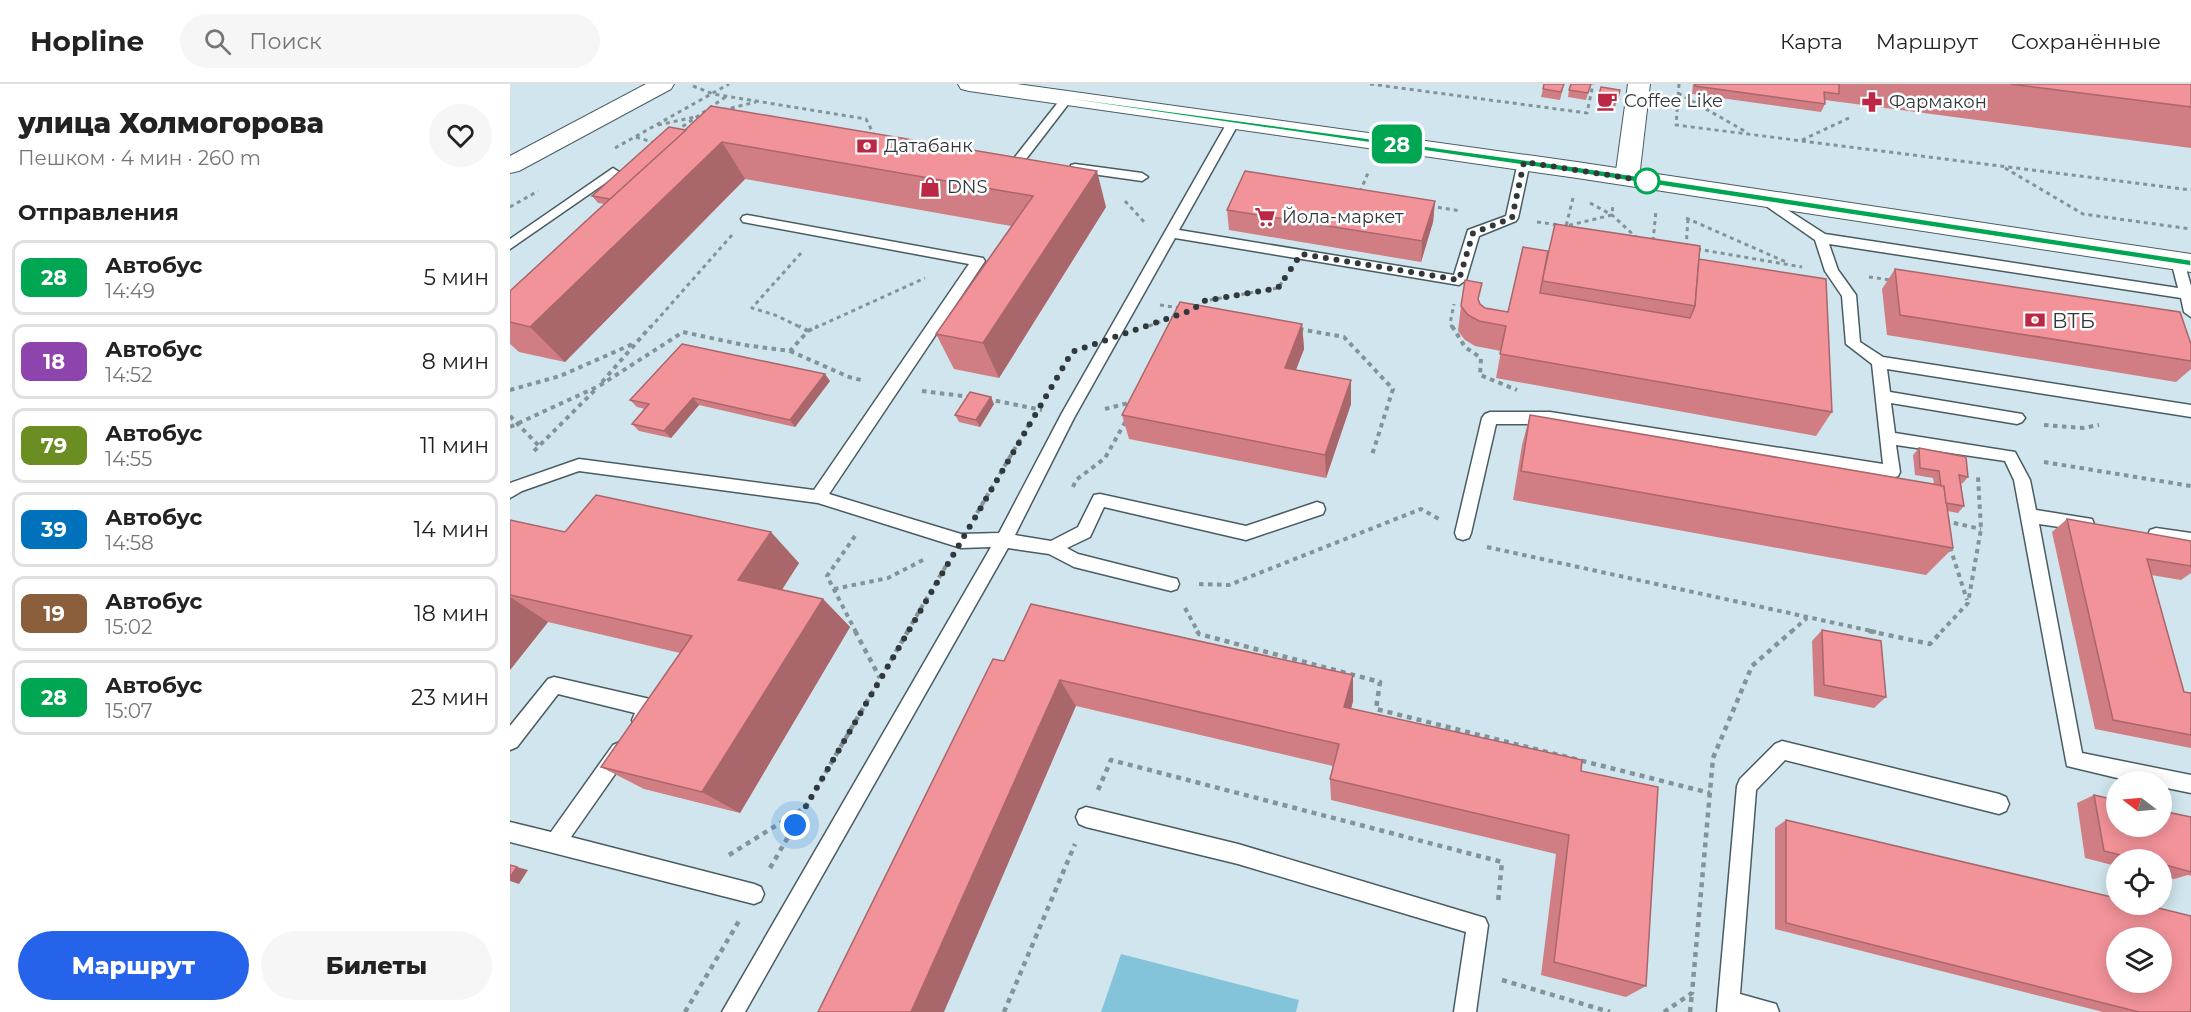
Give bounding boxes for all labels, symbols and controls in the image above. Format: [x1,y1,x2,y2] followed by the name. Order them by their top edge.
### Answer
[180,14,600,68] search box
[30,24,144,58] text: Hopline
[201,25,234,58] icon: search
[249,28,322,55] text: Поиск
[1780,29,1843,54] text: Карта
[1876,29,1978,54] text: Маршрут
[2011,29,2161,54] text: Сохранённые
[1595,89,1619,113] cafe icon: Coffee Like
[1624,90,1723,112] place label: Coffee Like
[1860,90,1884,114] pharmacy icon: Фармакон
[1889,91,1987,113] place label: Фармакон
[429,104,492,167] button: heart
[18,106,324,140] text: улица Холмогорова
[1370,124,1424,164] line badge: 28
[1384,132,1410,157] text: 28
[855,134,879,158] bank icon: Датабанк
[884,135,973,157] place label: Датабанк
[18,146,261,170] text: Пешком · 4 мин · 260 m
[1634,168,1660,194] unlabelled marker
[918,175,942,199] shop icon: DNS
[947,176,988,198] place label: DNS
[18,199,179,226] text: Отправления
[1253,205,1277,229] supermarket icon: Йола-маркет
[1282,206,1404,228] place label: Йола-маркет
[105,252,203,279] text: Автобус
[423,264,489,291] text: 5 мин
[41,265,67,290] text: 28
[105,279,155,303] text: 14:49
[2023,308,2047,332] bank icon: ВТБ
[2052,308,2095,333] place label: ВТБ
[105,336,203,363] text: Автобус
[422,348,489,375] text: 8 мин
[43,349,65,374] text: 18
[105,363,152,387] text: 14:52
[105,420,203,447] text: Автобус
[420,432,489,459] text: 11 мин
[41,433,67,458] text: 79
[105,447,152,471] text: 14:55
[105,504,203,531] text: Автобус
[413,516,489,543] text: 14 мин
[41,517,67,542] text: 39
[105,531,154,555] text: 14:58
[105,588,203,615] text: Автобус
[414,600,489,627] text: 18 мин
[43,601,65,626] text: 19
[105,615,152,639] text: 15:02
[105,672,203,699] text: Автобус
[411,684,489,711] text: 23 мин
[41,685,67,710] text: 28
[105,699,153,723] text: 15:07
[2106,771,2172,837] north arrow
[2106,771,2172,993] map controls
[780,810,810,840] your location
[2106,849,2172,915] button: locate
[2106,927,2172,993] button: layers
[18,931,249,1000] button: Маршрут
[261,931,492,1000] button: Билеты

